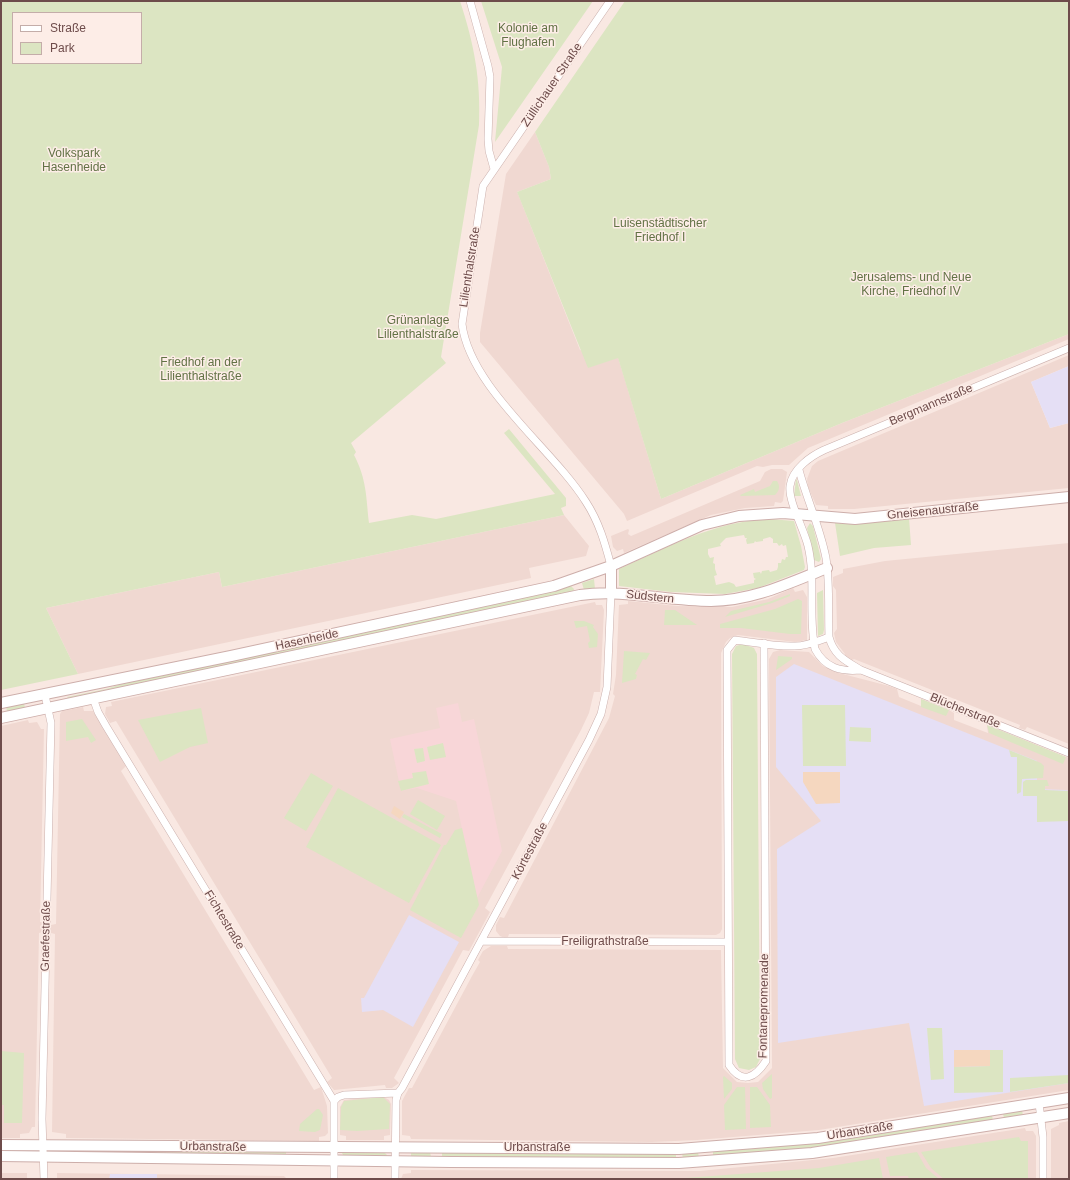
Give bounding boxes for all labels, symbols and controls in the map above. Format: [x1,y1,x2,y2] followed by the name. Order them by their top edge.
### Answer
[12,12,142,64] legend
[50,21,86,35] text: Straße
[498,22,558,50] park label: Kolonie am Flughafen
[519,40,585,130] street label: Züllichauer Straße
[50,41,75,55] text: Park
[42,147,106,175] park label: Volkspark Hasenheide
[613,217,707,245] park label: Luisenstädtischer Friedhof I
[457,226,483,308] street label: Lilienthalstraße
[851,271,971,299] park label: Jerusalems- und Neue Kirche, Friedhof IV
[377,314,459,342] park label: Grünanlage Lilienthalstraße
[160,356,242,384] park label: Friedhof an der Lilienthalstraße
[887,381,975,429] street label: Bergmannstraße
[886,499,980,523] street label: Gneisenaustraße
[625,587,675,607] street label: Südstern
[274,626,340,654] street label: Hasenheide
[928,690,1002,732] street label: Blücherstraße
[509,820,551,882] street label: Körtestraße
[201,888,247,952] street label: Fichtestraße
[38,901,54,971] street label: Graefestraße
[561,935,649,949] street label: Freiligrathstraße
[756,954,772,1058] street label: Fontanepromenade
[826,1119,894,1143] street label: Urbanstraße
[180,1139,246,1155] street label: Urbanstraße
[504,1141,570,1155] street label: Urbanstraße

